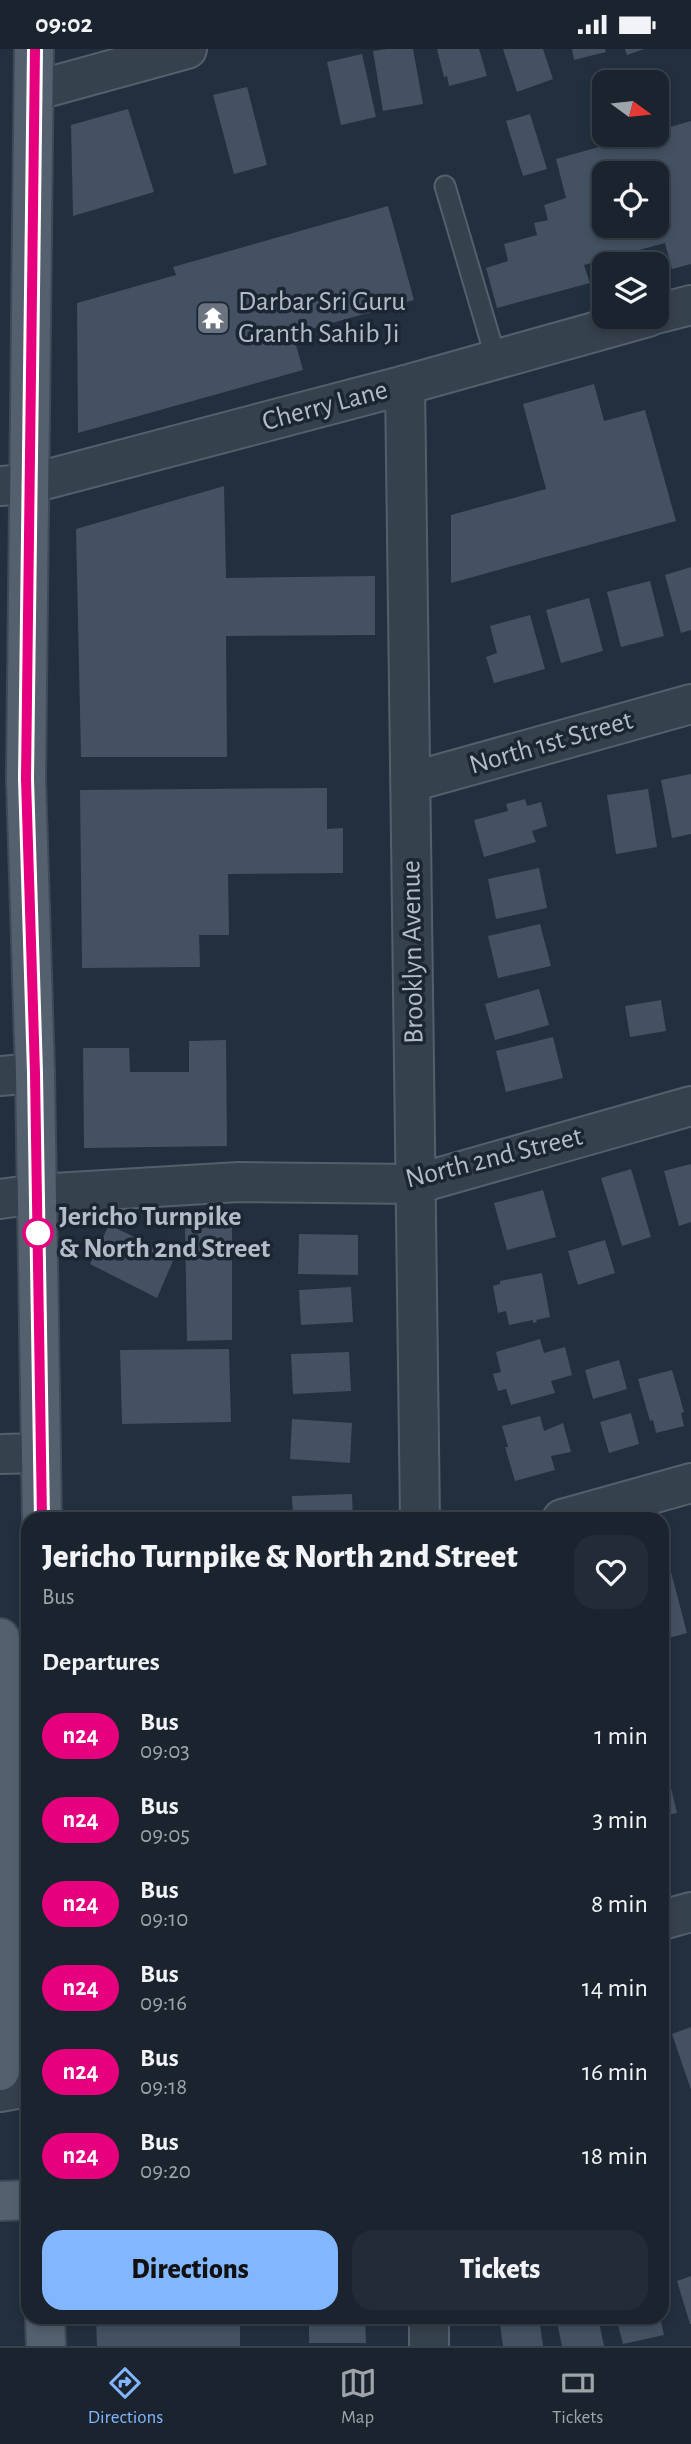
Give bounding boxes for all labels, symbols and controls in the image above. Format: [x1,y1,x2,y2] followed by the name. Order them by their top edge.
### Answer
[35,11,93,37] text: 09:02
[592,70,668,147] north arrow
[592,70,669,329] map controls
[592,161,669,238] button: locate
[592,252,669,329] button: layers
[238,288,405,348] place label: Darbar Sri Guru Granth Sahib Ji
[194,299,232,337] temple icon: Darbar Sri Guru Granth Sahib Ji
[259,376,391,436] street label: Cherry Lane
[466,706,636,780] street label: North 1st Street
[397,860,429,1044] street label: Brooklyn Avenue
[403,1122,585,1194] street label: North 2nd Street
[59,1203,271,1263] place label: Jericho Turnpike & North 2nd Street
[23,1218,53,1248] marker: Jericho Turnpike & North 2nd Street
[574,1535,648,1609] button: heart
[42,1541,518,1574] text: Jericho Turnpike & North 2nd Street
[42,1586,75,1609] text: Bus
[42,1649,160,1675] text: Departures
[140,1709,179,1735] text: Bus
[594,1723,648,1749] text: 1 min
[62,1724,99,1748] text: n24
[140,1740,190,1763] text: 09:03
[140,1793,179,1819] text: Bus
[592,1807,648,1833] text: 3 min
[62,1808,99,1832] text: n24
[140,1824,190,1847] text: 09:05
[140,1877,179,1903] text: Bus
[591,1891,648,1917] text: 8 min
[62,1892,99,1916] text: n24
[140,1908,188,1931] text: 09:10
[140,1961,179,1987] text: Bus
[582,1975,648,2001] text: 14 min
[62,1976,99,2000] text: n24
[140,1992,187,2015] text: 09:16
[140,2045,179,2071] text: Bus
[582,2059,648,2085] text: 16 min
[62,2060,99,2084] text: n24
[140,2076,187,2099] text: 09:18
[140,2129,179,2155] text: Bus
[582,2143,648,2169] text: 18 min
[62,2144,99,2168] text: n24
[140,2160,191,2183] text: 09:20
[42,2230,338,2310] button: Directions
[352,2230,648,2310] button: Tickets
[88,2364,163,2429] tab: Directions
[339,2364,377,2429] tab: Map
[552,2364,603,2429] tab: Tickets

